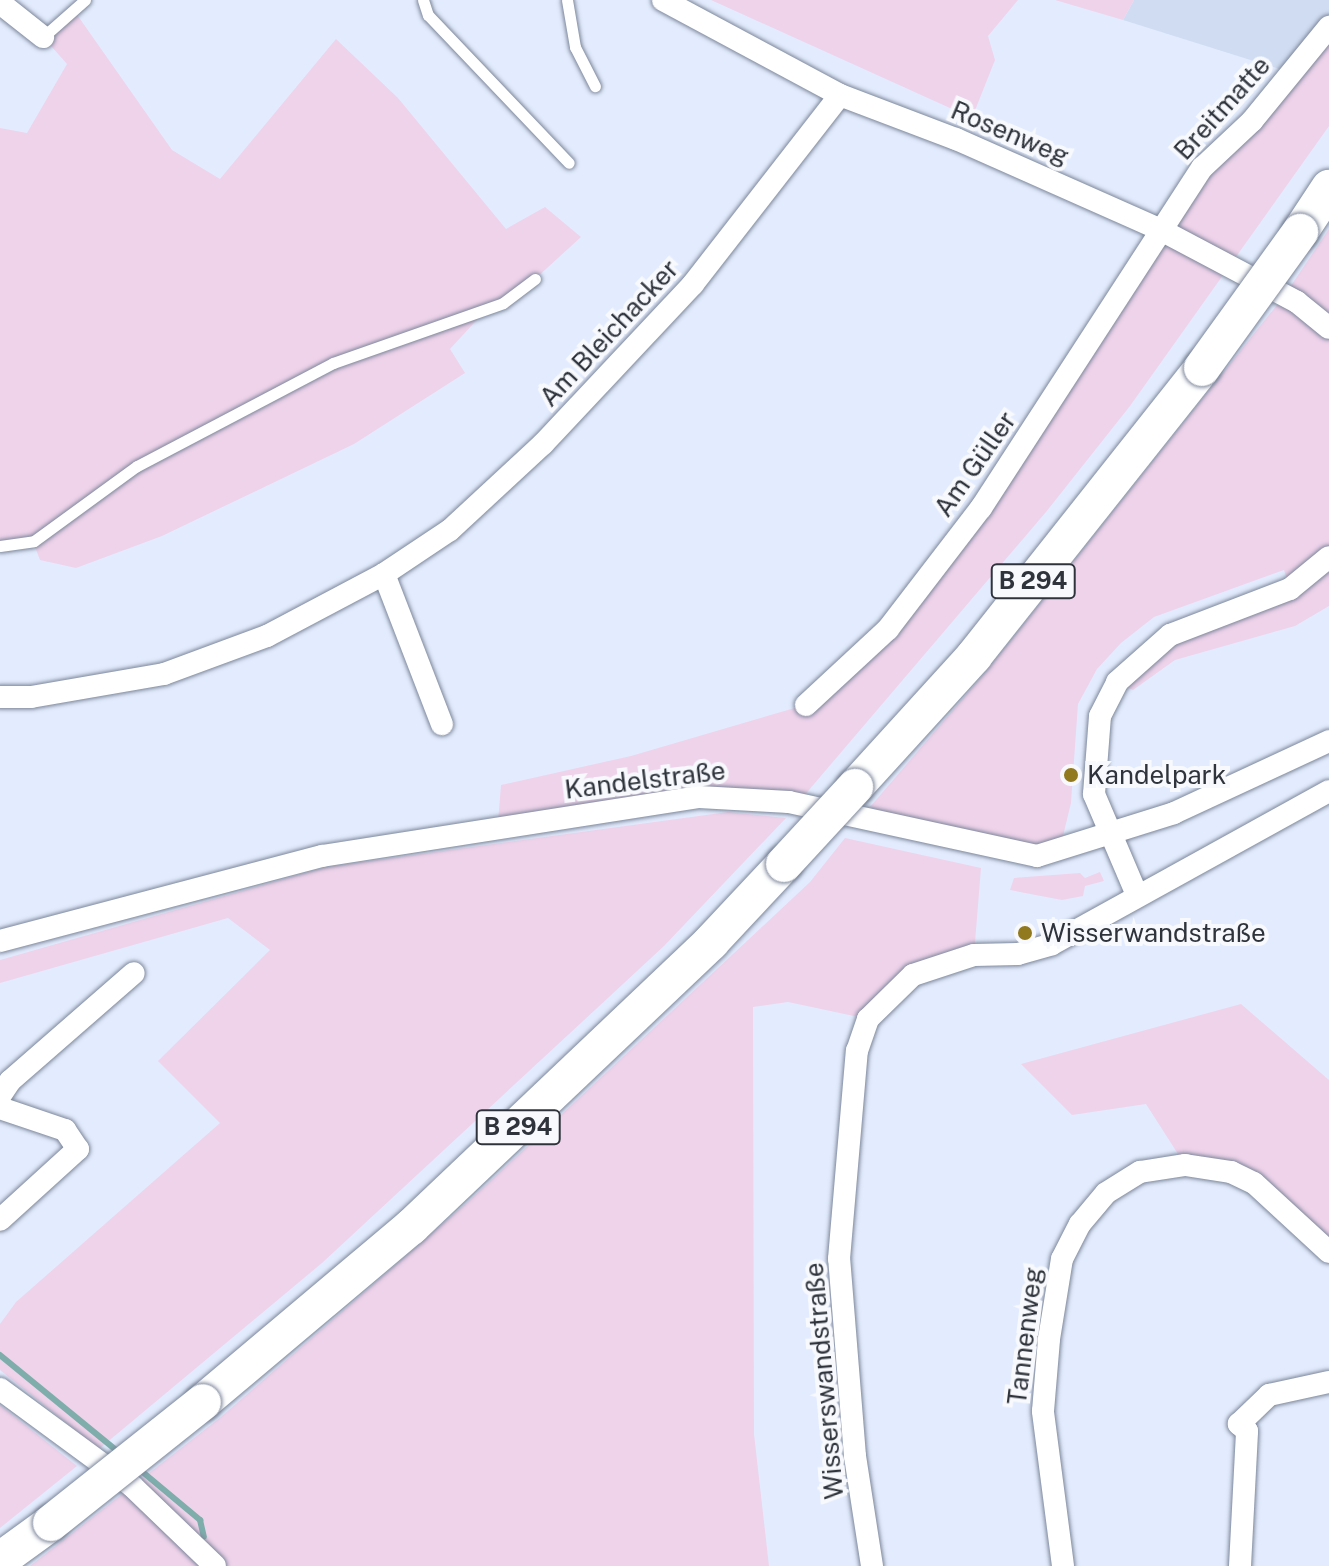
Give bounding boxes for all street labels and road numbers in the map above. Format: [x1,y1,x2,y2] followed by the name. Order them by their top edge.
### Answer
[1167,50,1277,166] street label: Breitmatte
[946,94,1074,172] street label: Rosenweg
[533,253,685,413] street label: Am Bleichacker
[927,405,1023,523] street label: Am Güller
[989,561,1077,601] road number: B 294
[563,755,727,805] street label: Kandelstraße
[474,1107,562,1147] road number: B 294
[798,1261,850,1501] street label: Wisserswandstraße
[1001,1265,1049,1407] street label: Tannenweg

